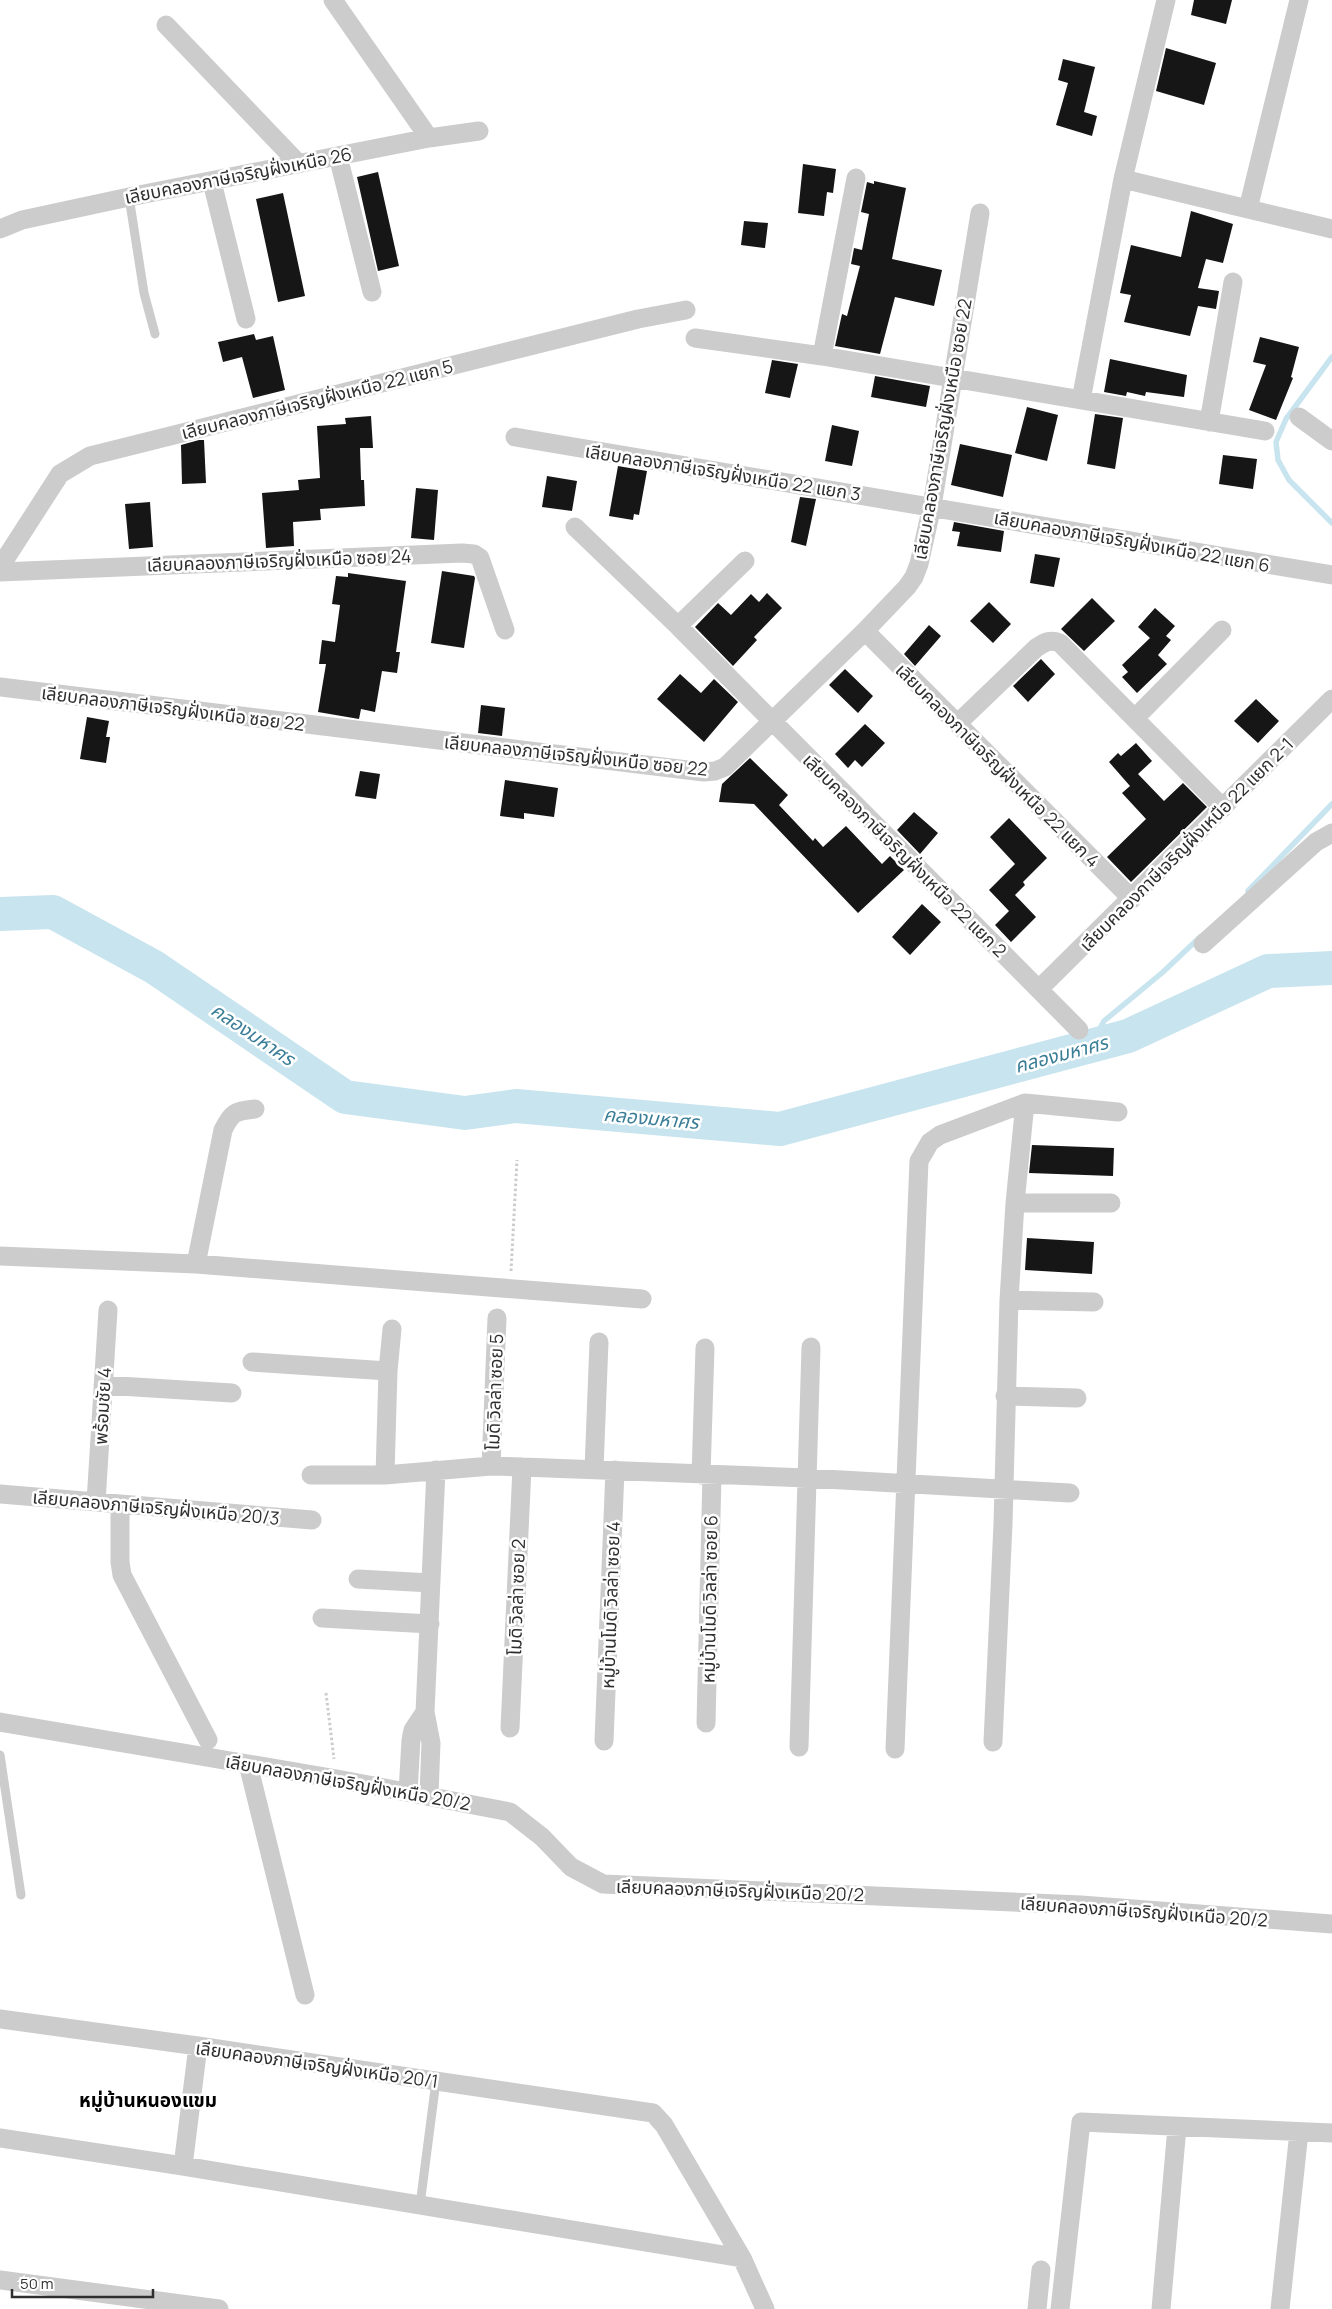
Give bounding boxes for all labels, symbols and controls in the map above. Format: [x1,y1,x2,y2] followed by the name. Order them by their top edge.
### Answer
[122,141,354,209] street label: เลียบคลองภาษีเจริญฝั่งเหนือ 26
[907,296,977,562] street label: เลียบคลองภาษีเจริญฝั่งเหนือ ซอย 22
[179,354,455,444] street label: เลียบคลองภาษีเจริญฝั่งเหนือ 22 แยก 5
[584,438,862,506] street label: เลียบคลองภาษีเจริญฝั่งเหนือ 22 แยก 3
[992,505,1272,577] street label: เลียบคลองภาษีเจริญฝั่งเหนือ 22 แยก 6
[146,543,412,577] street label: เลียบคลองภาษีเจริญฝั่งเหนือ ซอย 24
[891,658,1105,872] street label: เลียบคลองภาษีเจริญฝั่งเหนือ 22 แยก 4
[40,680,306,736] street label: เลียบคลองภาษีเจริญฝั่งเหนือ ซอย 22
[443,729,709,781] street label: เลียบคลองภาษีเจริญฝั่งเหนือ ซอย 22
[1074,732,1298,956] street label: เลียบคลองภาษีเจริญฝั่งเหนือ 22 แยก 2-1
[798,748,1012,962] street label: เลียบคลองภาษีเจริญฝั่งเหนือ 22 แยก 2
[206,997,301,1072] water label: คลองมหาศร
[1012,1029,1112,1079] water label: คลองมหาศร
[602,1101,701,1135] water label: คลองมหาศร
[480,1333,508,1451] street label: โมดิ วิลล่า ซอย 5
[88,1367,116,1445] street label: พร้อมชัย 4
[31,1484,281,1530] street label: เลียบคลองภาษีเจริญฝั่งเหนือ 20/3
[696,1515,723,1683] street label: หมู่บ้านโมดิ วิลล่า ซอย 6
[595,1521,626,1689] street label: หมู่บ้านโมดิ วิลล่า ซอย 4
[502,1538,530,1656] street label: โมดิ วิลล่า ซอย 2
[224,1749,472,1815] street label: เลียบคลองภาษีเจริญฝั่งเหนือ 20/2
[616,1874,864,1906] street label: เลียบคลองภาษีเจริญฝั่งเหนือ 20/2
[1019,1890,1269,1932] street label: เลียบคลองภาษีเจริญฝั่งเหนือ 20/2
[194,2035,440,2093] street label: เลียบคลองภาษีเจริญฝั่งเหนือ 20/1
[79,2087,217,2113] district label: หมู่บ้านหนองแขม
[12,2266,154,2298] scale bar
[20,2273,54,2294] text: 50 m

